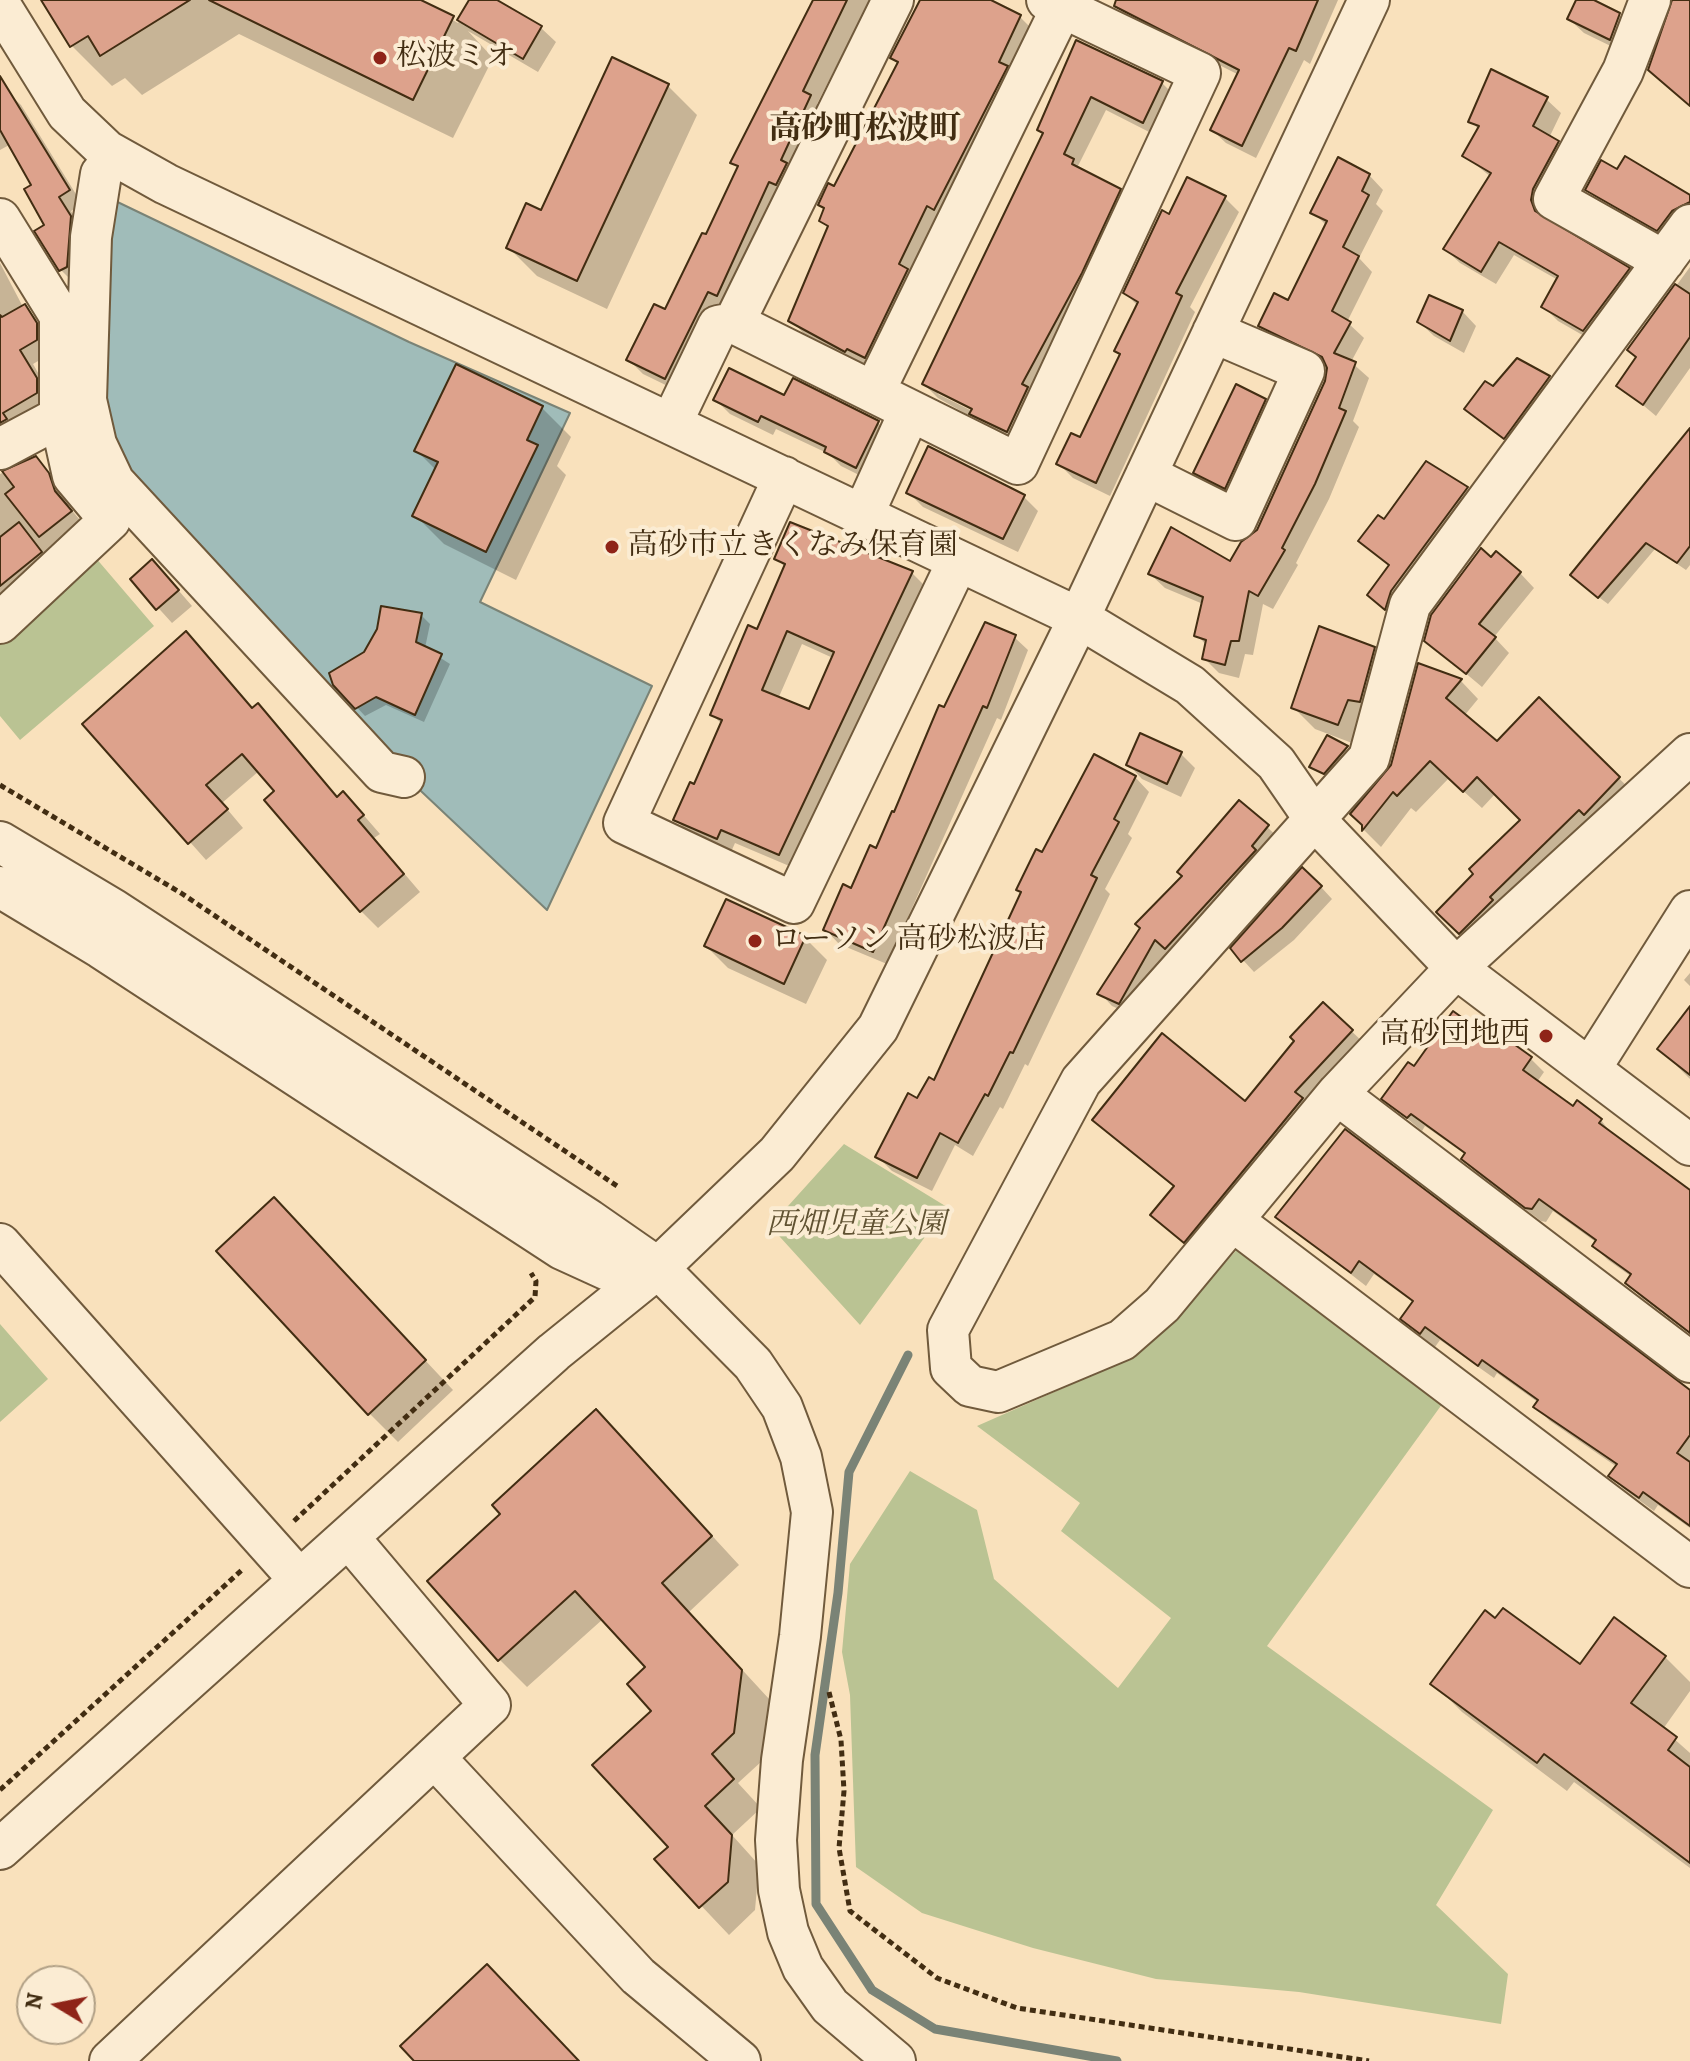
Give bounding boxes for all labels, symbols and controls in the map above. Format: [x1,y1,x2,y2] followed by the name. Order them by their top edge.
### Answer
[396,40,516,76] place label: 松波ミオ
[371,49,389,67] marker: 松波ミオ
[769,111,961,149] district label: 高砂町松波町
[628,529,958,565] place label: 高砂市立きくなみ保育園
[603,538,621,556] marker: 高砂市立きくなみ保育園
[771,923,1047,959] place label: ローソン 高砂松波店
[746,932,764,950] marker: ローソン 高砂松波店
[1380,1018,1530,1054] place label: 高砂団地西
[1537,1027,1555,1045] marker: 高砂団地西
[766,1208,946,1244] park label: 西畑児童公園
[16,1965,96,2045] north arrow
[18,1991,50,2012] text: N

